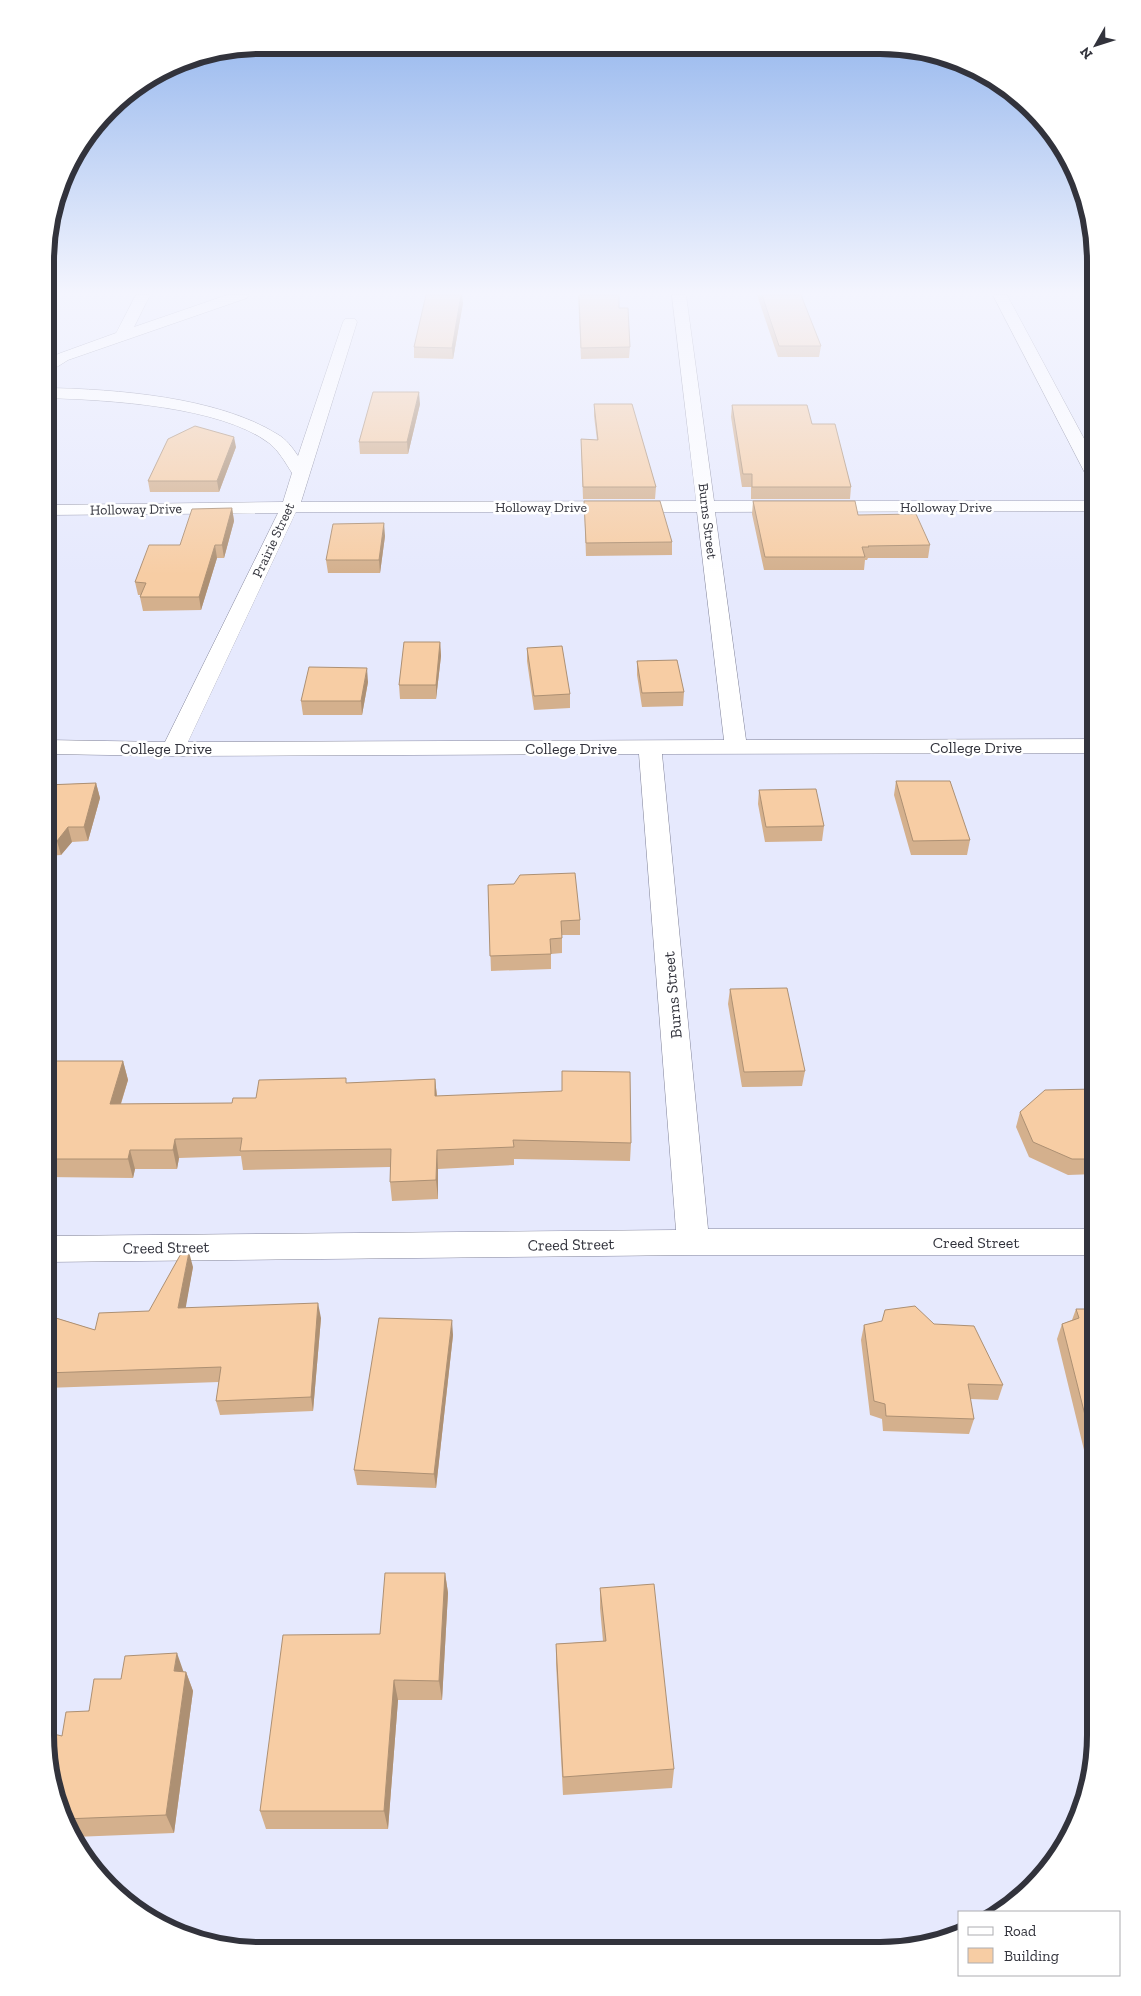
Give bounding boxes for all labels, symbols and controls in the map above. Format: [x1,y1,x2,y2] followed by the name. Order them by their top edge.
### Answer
[1071,20,1121,70] north arrow
[1076,43,1096,62] text: N
[694,482,721,561] street label: Burns Street
[249,499,299,581] street label: Prairie Street
[495,499,587,516] street label: Holloway Drive
[900,499,992,516] street label: Holloway Drive
[90,500,183,519] street label: Holloway Drive
[930,738,1022,757] street label: College Drive
[120,739,212,758] street label: College Drive
[525,739,617,758] street label: College Drive
[659,951,686,1039] street label: Burns Street
[933,1233,1019,1252] street label: Creed Street
[528,1234,615,1255] street label: Creed Street
[123,1237,210,1258] street label: Creed Street
[958,1911,1121,1976] legend
[1004,1922,1037,1940] text: Road
[1004,1947,1059,1965] text: Building

